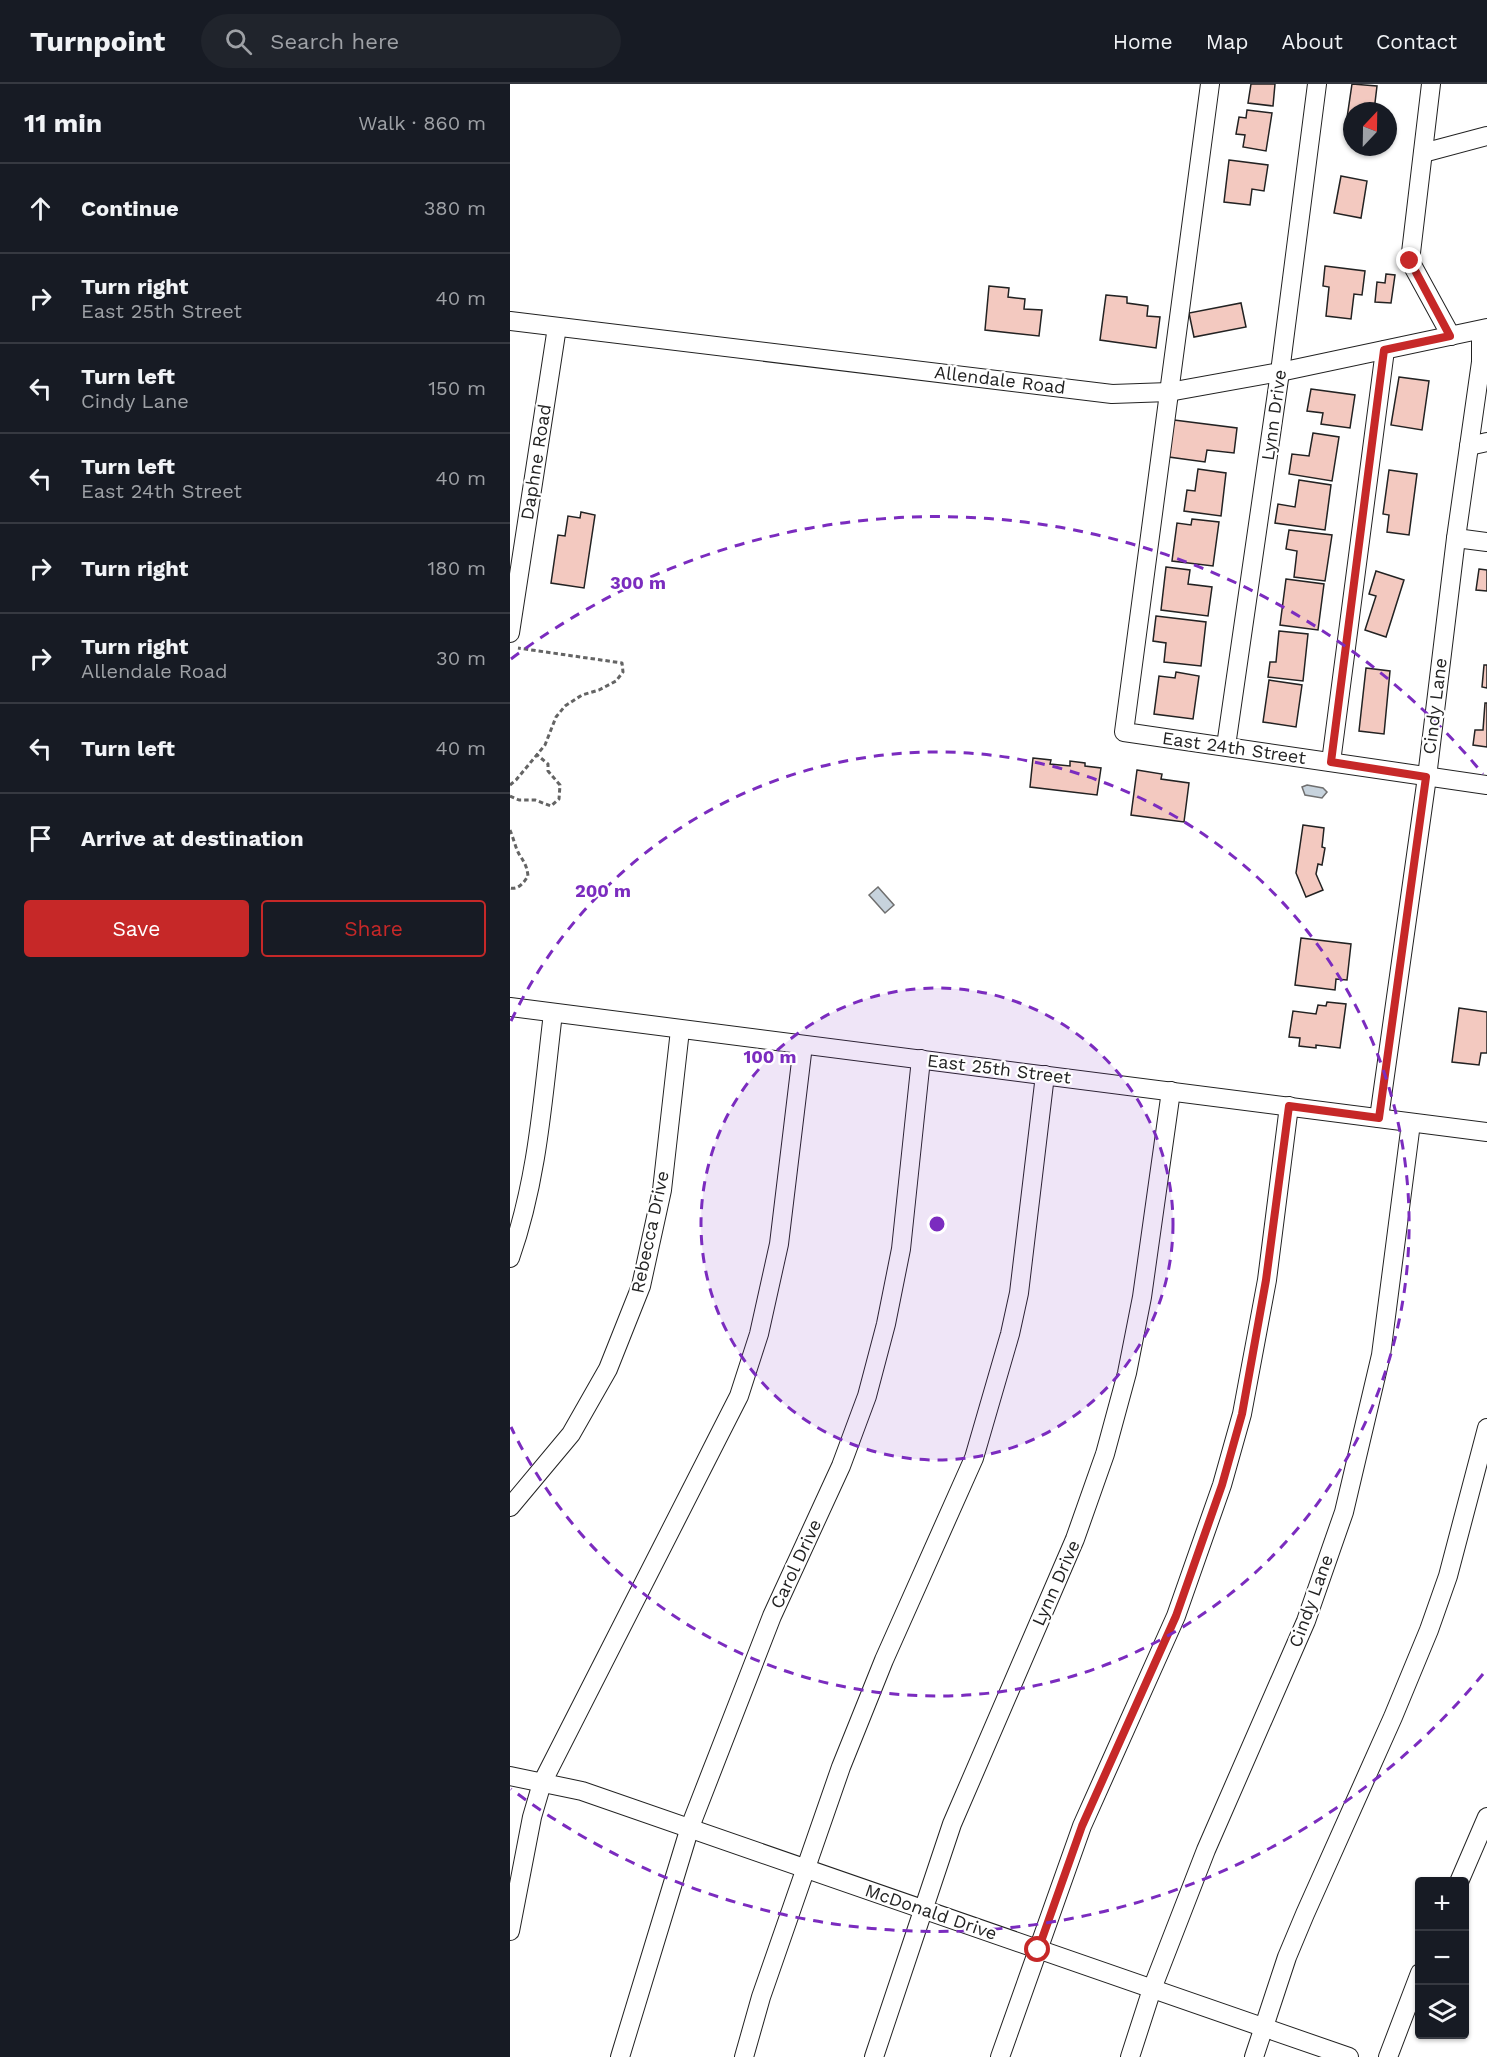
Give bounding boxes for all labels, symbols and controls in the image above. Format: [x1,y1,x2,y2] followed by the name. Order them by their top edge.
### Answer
[201,14,621,68] search box
[30,25,165,58] text: Turnpoint
[222,25,255,58] icon: search
[270,29,399,54] text: Search here
[1113,29,1173,54] text: Home
[1206,29,1249,54] text: Map
[1282,29,1343,54] text: About
[1376,29,1457,54] text: Contact
[1343,102,1397,156] north arrow
[24,108,102,138] text: 11 min
[358,111,486,135] text: Walk · 860 m
[24,192,57,225] icon: ahead
[81,196,179,221] text: Continue
[424,196,486,220] text: 380 m
[1396,247,1422,273] route end
[81,274,188,299] text: Turn right
[24,282,57,315] icon: right
[435,286,486,310] text: 40 m
[81,299,242,323] text: East 25th Street
[933,361,1067,398] street label: Allendale Road
[81,364,175,389] text: Turn left
[1257,368,1290,462] street label: Lynn Drive
[24,372,57,405] icon: left
[428,376,486,400] text: 150 m
[81,389,189,413] text: Cindy Lane
[516,402,555,521] street label: Daphne Road
[81,454,175,479] text: Turn left
[24,462,57,495] icon: left
[435,466,486,490] text: 40 m
[81,479,242,503] text: East 24th Street
[24,552,57,585] icon: right
[81,556,188,581] text: Turn right
[428,556,486,580] text: 180 m
[610,572,666,593] text: 300 m
[81,634,188,659] text: Turn right
[24,642,57,675] icon: right
[436,646,486,670] text: 30 m
[1418,657,1451,755] street label: Cindy Lane
[81,659,228,683] text: Allendale Road
[1161,727,1308,768] street label: East 24th Street
[24,732,57,765] icon: left
[81,736,175,761] text: Turn left
[435,736,486,760] text: 40 m
[24,822,57,855] icon: arrive
[81,826,304,851] text: Arrive at destination
[575,880,631,901] text: 200 m
[24,900,249,957] button: Save
[261,900,486,957] button: Share
[743,1046,797,1067] text: 100 m
[926,1049,1073,1088] street label: East 25th Street
[626,1169,673,1295] street label: Rebecca Drive
[927,1214,947,1234] centre of rings
[766,1516,825,1612] street label: Carol Drive
[1027,1537,1084,1629] street label: Lynn Drive
[1284,1552,1337,1650] street label: Cindy Lane
[1415,1877,1469,2039] map controls
[1415,1877,1469,1931] button: +
[862,1879,1000,1944] street label: McDonald Drive
[1415,1931,1469,1985] button: −
[1024,1936,1050,1962] route start
[1415,1985,1469,2039] button: layers

